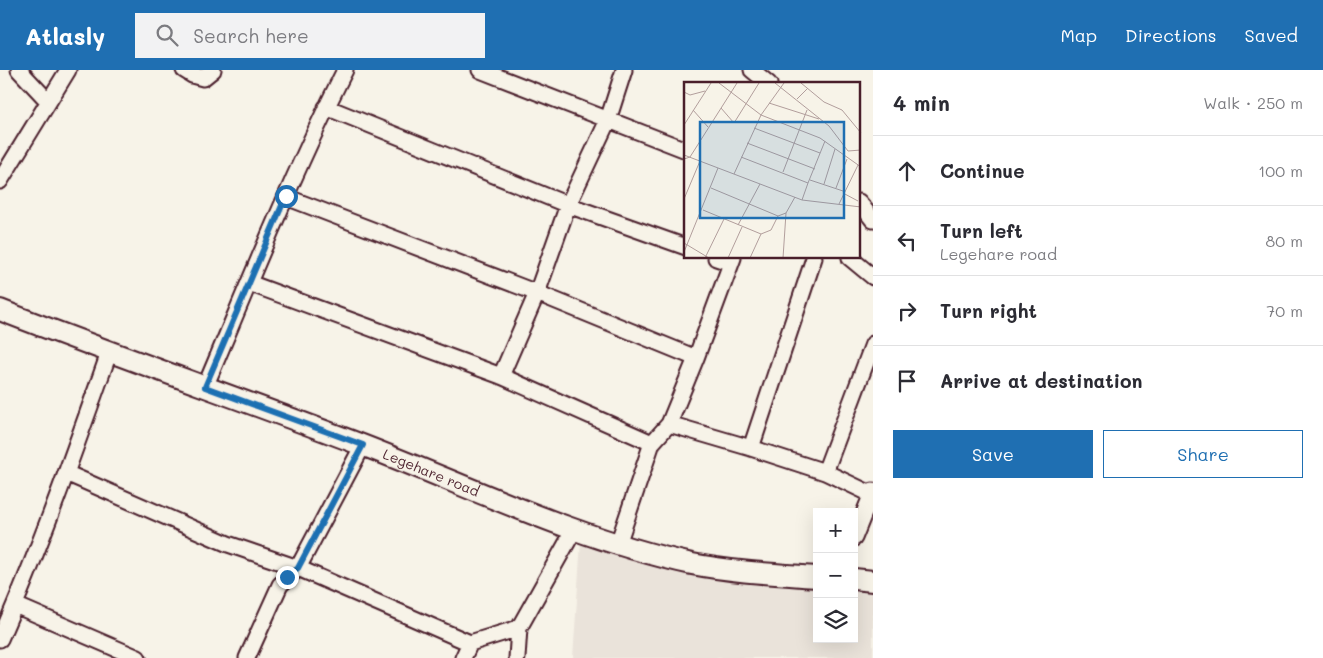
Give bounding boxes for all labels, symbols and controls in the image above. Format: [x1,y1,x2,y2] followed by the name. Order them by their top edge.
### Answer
[135,13,485,58] search box
[25,20,105,51] text: Atlasly
[153,21,181,49] icon: search
[193,23,309,48] text: Search here
[1060,23,1097,47] text: Map
[1125,23,1217,47] text: Directions
[1245,23,1298,47] text: Saved
[684,82,861,259] inset map
[893,89,950,116] text: 4 min
[1203,92,1303,113] text: Walk · 250 m
[893,157,921,185] icon: ahead
[940,158,1025,183] text: Continue
[1258,160,1303,181] text: 100 m
[275,185,298,208] route start
[940,218,1023,243] text: Turn left
[893,227,921,255] icon: left
[1266,230,1303,251] text: 80 m
[940,243,1057,264] text: Legehare road
[893,297,921,325] icon: right
[940,298,1037,323] text: Turn right
[1266,300,1303,321] text: 70 m
[893,367,921,395] icon: arrive
[940,368,1143,393] text: Arrive at destination
[893,430,1093,478] button: Save
[1103,430,1303,478] button: Share
[380,444,483,501] street label: Legehare road
[813,508,858,643] map controls
[813,508,858,553] button: +
[813,553,858,598] button: −
[276,566,299,589] route end
[813,598,858,643] button: layers

